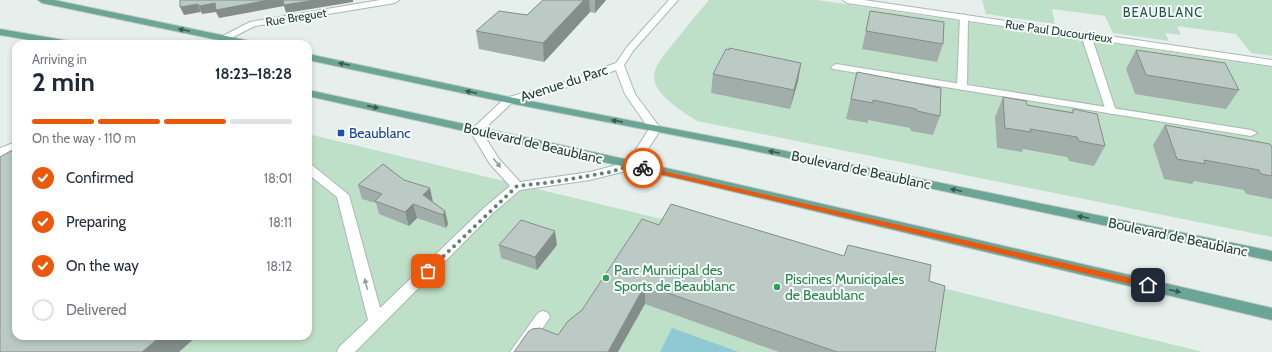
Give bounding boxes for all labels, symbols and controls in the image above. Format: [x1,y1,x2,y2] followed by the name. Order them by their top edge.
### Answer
[1123,4,1203,20] district label: BEAUBLANC
[264,5,328,29] street label: Rue Breguet
[1004,16,1114,46] street label: Rue Paul Ducourtieux
[178,27,190,33] one-way arrow
[32,51,87,67] text: Arriving in
[518,60,610,106] street label: Avenue du Parc
[337,61,350,67] one-way arrow
[215,65,292,83] text: 18:23–18:28
[32,66,95,98] text: 2 min
[465,88,477,94] one-way arrow
[367,105,379,111] one-way arrow
[462,118,604,168] street label: Boulevard de Beaublanc
[610,118,623,124] one-way arrow
[349,124,411,142] place label: Beaublanc
[336,128,346,138] marker: Beaublanc
[32,130,136,146] text: On the way · 110 m
[790,146,932,194] street label: Boulevard de Beaublanc
[623,148,663,188] courier
[768,149,780,155] one-way arrow
[632,157,654,179] icon: bike
[492,158,501,169] one-way arrow
[32,167,54,189] icon: check
[66,169,134,187] text: Confirmed
[264,170,292,186] text: 18:01
[950,187,962,193] one-way arrow
[32,211,54,233] icon: check
[66,213,126,231] text: Preparing
[1077,213,1089,219] one-way arrow
[1107,213,1249,261] street label: Boulevard de Beaublanc
[269,214,292,230] text: 18:11
[411,254,445,288] pin
[32,255,54,277] icon: check
[66,257,139,275] text: On the way
[266,258,292,274] text: 18:12
[417,260,439,282] icon: bag
[614,261,735,295] place label: Parc Municipal des Sports de Beaublanc
[1131,268,1165,302] pin
[785,270,905,304] place label: Piscines Municipales de Beaublanc
[601,273,611,283] marker: Parc Municipal des Sports de Beaublanc
[1137,274,1159,296] icon: home
[363,278,369,290] one-way arrow
[772,282,782,292] marker: Piscines Municipales de Beaublanc
[1169,289,1181,295] one-way arrow
[66,301,127,319] text: Delivered

